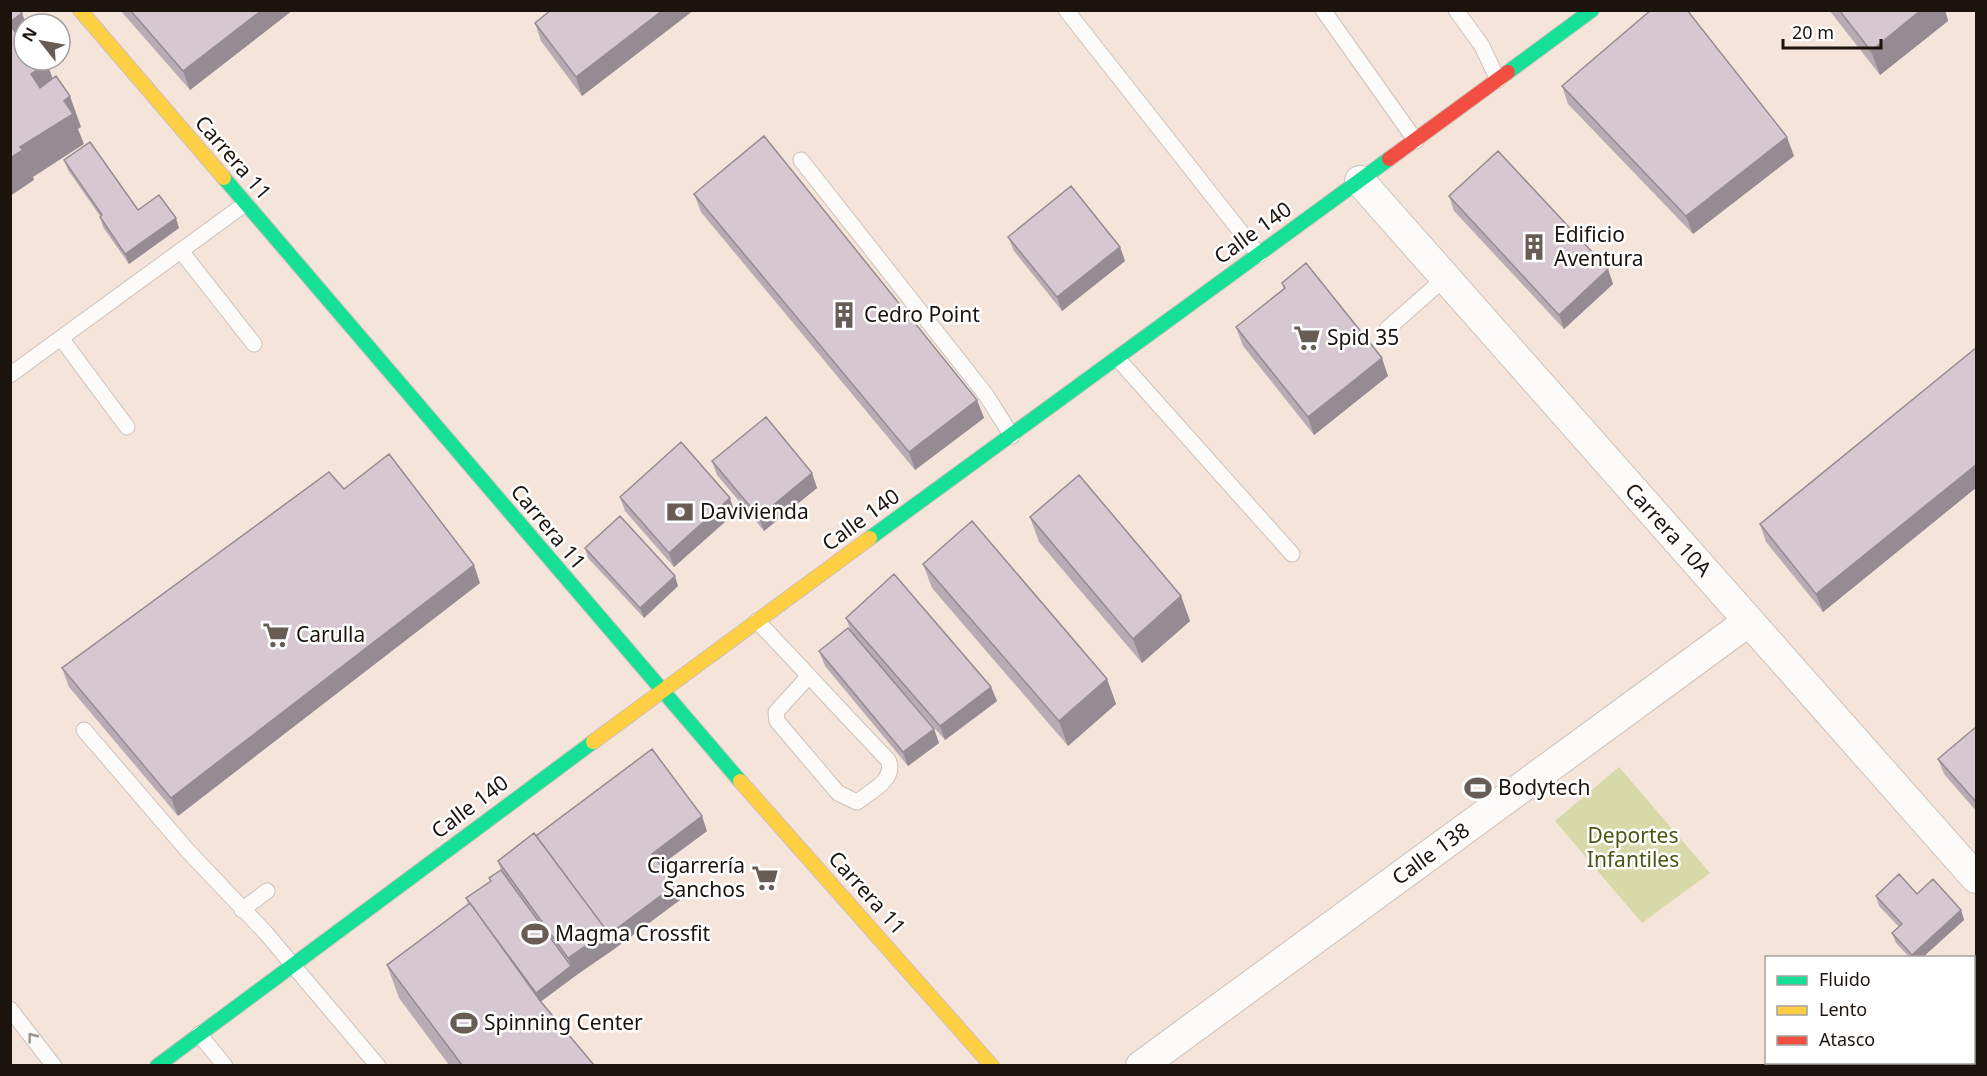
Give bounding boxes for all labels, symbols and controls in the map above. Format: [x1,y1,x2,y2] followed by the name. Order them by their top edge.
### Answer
[12,12,72,72] north arrow
[1783,12,1880,50] scale bar
[1792,20,1834,44] text: 20 m
[16,23,42,46] text: N
[189,109,278,206] street label: Carrera 11
[1208,195,1297,270] street label: Calle 140
[1554,220,1644,272] place label: Edificio Aventura
[1519,232,1549,262] building icon: Edificio Aventura
[829,300,859,330] building icon: Cedro Point
[864,300,980,328] place label: Cedro Point
[1292,323,1322,353] supermarket icon: Spid 35
[1327,323,1399,351] place label: Spid 35
[1619,477,1719,583] street label: Carrera 10A
[505,478,593,575] street label: Carrera 11
[816,482,905,557] street label: Calle 140
[665,497,695,527] bank icon: Davivienda
[700,497,809,525] place label: Davivienda
[261,620,291,650] supermarket icon: Carulla
[296,620,365,648] place label: Carulla
[425,768,513,844] street label: Calle 140
[1463,773,1493,803] sports icon: Bodytech
[1498,773,1590,801] place label: Bodytech
[1386,816,1475,891] street label: Calle 138
[1587,821,1679,873] park label: Deportes Infantiles
[823,845,913,940] street label: Carrera 11
[647,851,745,903] place label: Cigarrería Sanchos
[750,863,780,893] supermarket icon: Cigarrería Sanchos
[520,919,550,949] sports icon: Magma Crossfit
[555,919,711,947] place label: Magma Crossfit
[1765,956,1975,1064] legend
[1819,967,1871,991] text: Fluido
[1819,997,1867,1021] text: Lento
[449,1008,479,1038] sports icon: Spinning Center
[484,1008,643,1036] place label: Spinning Center
[1819,1027,1875,1051] text: Atasco
[28,1033,39,1044] one-way arrow

